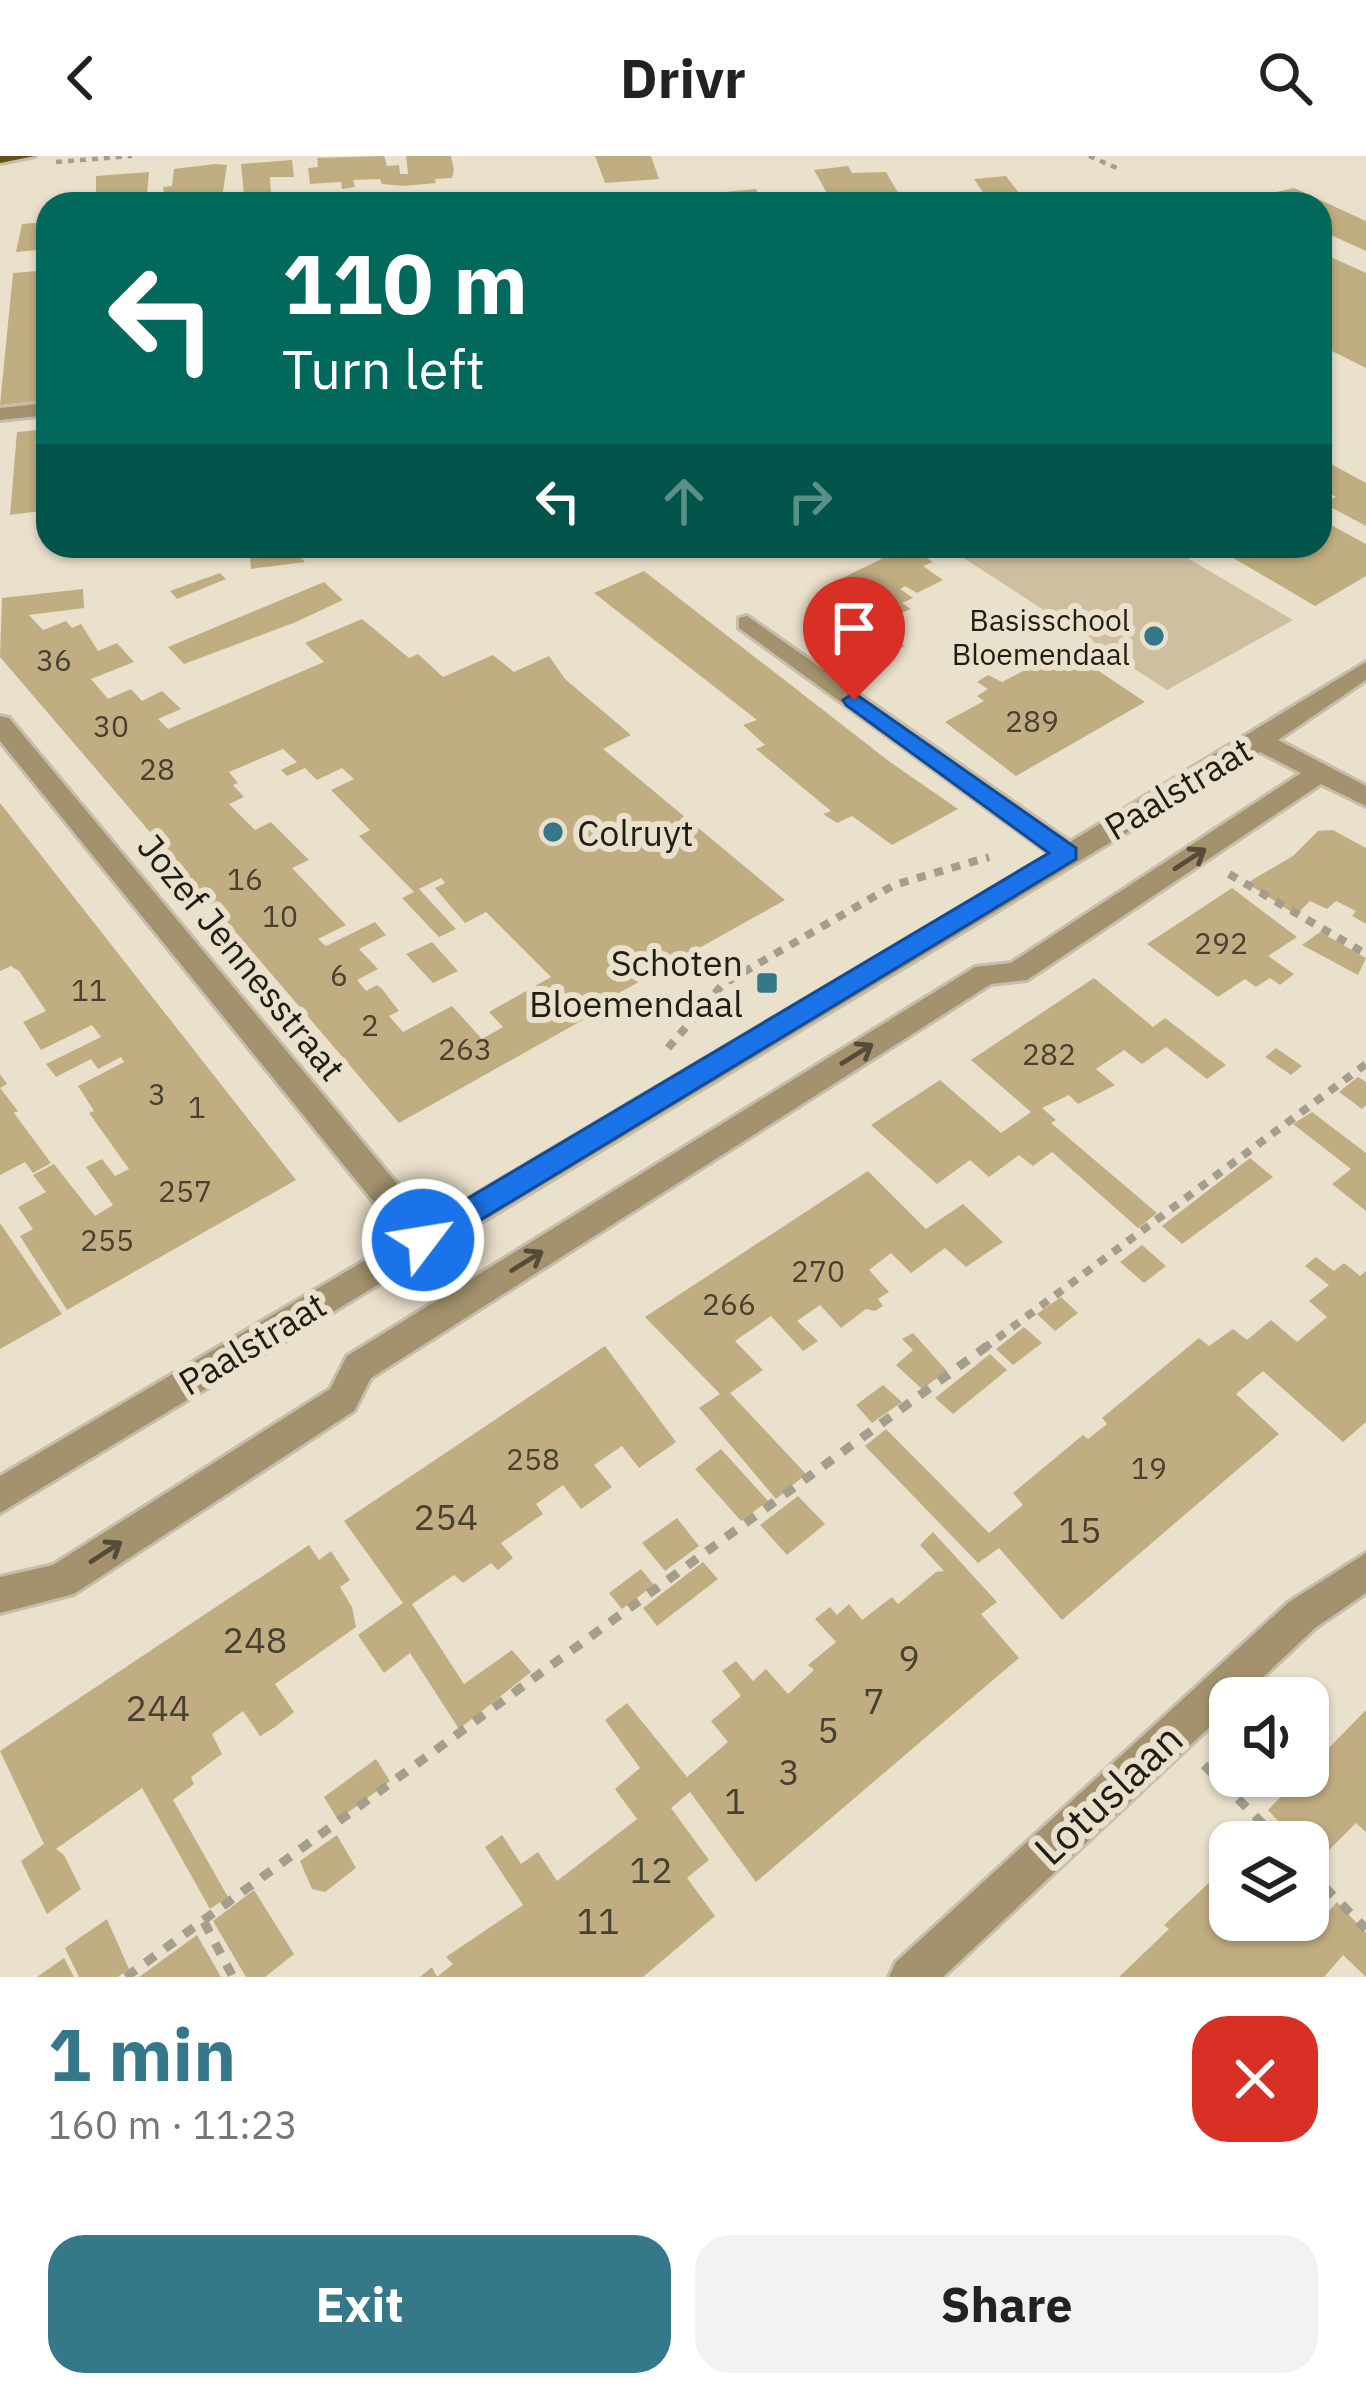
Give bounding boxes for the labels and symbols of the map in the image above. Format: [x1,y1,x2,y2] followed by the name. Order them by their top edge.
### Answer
[803,577,905,700] pin
[952,600,1130,673] place label: Basisschool Bloemendaal
[1141,623,1167,649] marker: Basisschool Bloemendaal
[36,640,72,679] house number: 36
[1005,701,1059,740] house number: 289
[93,706,129,745] house number: 30
[1096,726,1260,850] street label: Paalstraat
[139,749,175,788] house number: 28
[577,809,694,856] place label: Colruyt
[540,819,566,845] marker: Colruyt
[128,824,356,1090] street label: Jozef Jennesstraat
[1173,846,1207,871] one-way arrow
[227,859,263,898] house number: 16
[262,896,298,935] house number: 10
[1194,923,1248,962] house number: 292
[529,939,743,1027] place label: Schoten Bloemendaal
[330,955,348,994] house number: 6
[71,970,107,1009] house number: 11
[754,970,780,996] marker: Schoten Bloemendaal
[361,1005,379,1044] house number: 2
[438,1029,492,1068] house number: 263
[1022,1034,1076,1073] house number: 282
[840,1042,874,1066] one-way arrow
[148,1074,166,1113] house number: 3
[188,1087,206,1126] house number: 1
[158,1171,212,1210] house number: 257
[360,1177,486,1303] position arrow
[80,1220,134,1259] house number: 255
[509,1249,543,1274] one-way arrow
[791,1251,845,1290] house number: 270
[170,1281,334,1405] street label: Paalstraat
[702,1284,756,1323] house number: 266
[506,1439,560,1478] house number: 258
[1131,1448,1167,1487] house number: 19
[414,1493,478,1540] house number: 254
[1058,1506,1102,1553] house number: 15
[89,1540,123,1564] one-way arrow
[223,1616,287,1663] house number: 248
[898,1634,920,1681] house number: 9
[863,1677,885,1724] house number: 7
[126,1684,190,1731] house number: 244
[817,1706,839,1753] house number: 5
[1022,1711,1194,1877] street label: Lotuslaan
[778,1748,800,1795] house number: 3
[724,1777,746,1824] house number: 1
[629,1846,673,1893] house number: 12
[576,1897,620,1944] house number: 11

